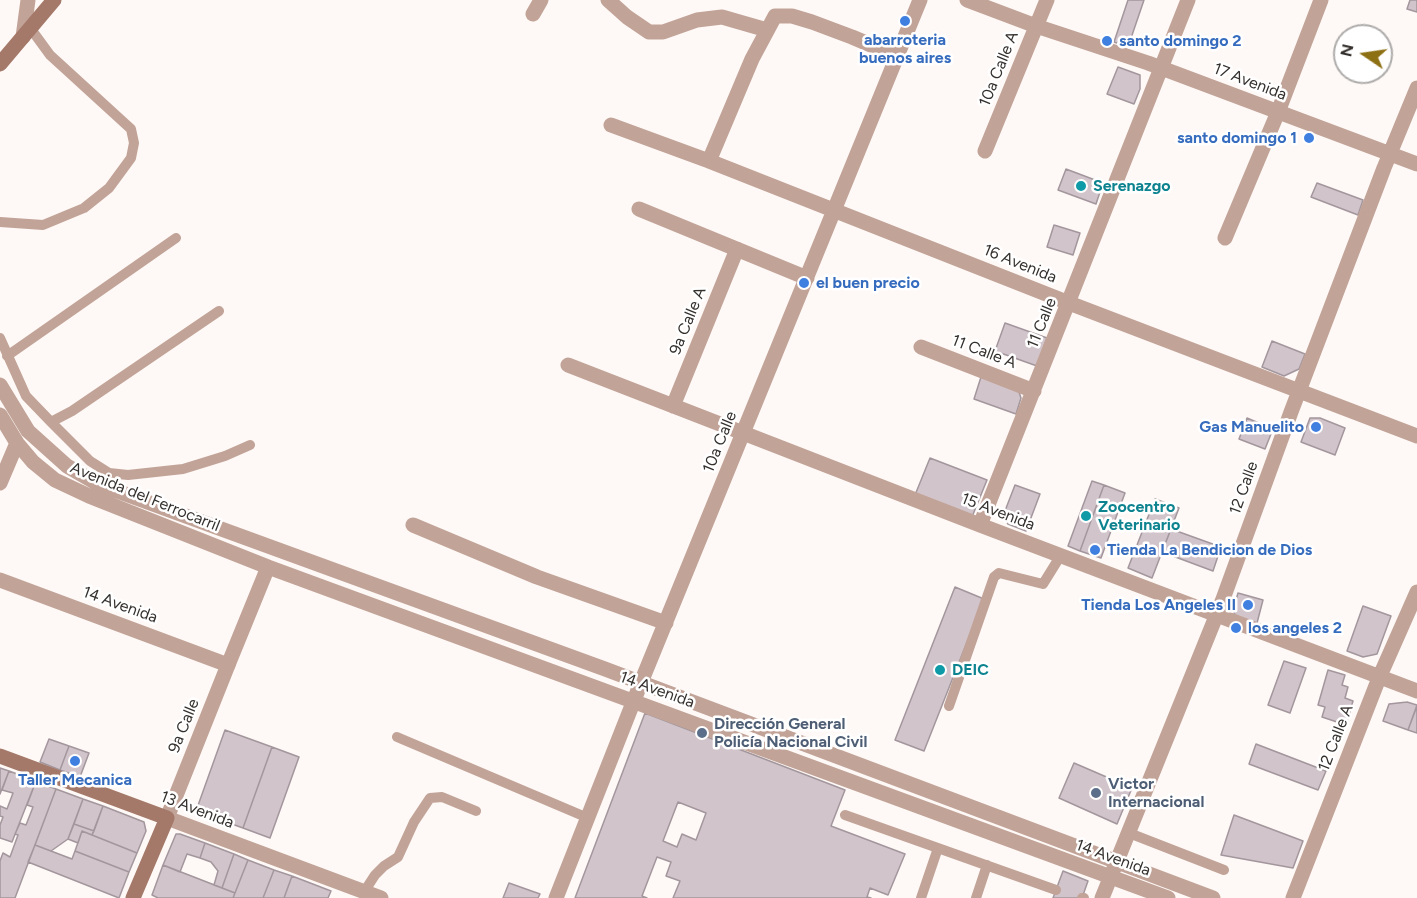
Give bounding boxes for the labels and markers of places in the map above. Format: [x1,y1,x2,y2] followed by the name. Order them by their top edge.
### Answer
[898,14,912,28] marker: abarroteria buenos aires
[859,30,951,68] place label: abarroteria buenos aires
[1119,31,1241,51] place label: santo domingo 2
[1100,34,1114,48] marker: santo domingo 2
[1177,128,1297,148] place label: santo domingo 1
[1302,131,1316,145] marker: santo domingo 1
[1093,176,1171,196] place label: Serenazgo
[1074,179,1088,193] marker: Serenazgo
[816,273,920,293] place label: el buen precio
[797,276,811,290] marker: el buen precio
[1199,417,1304,437] place label: Gas Manuelito
[1309,420,1323,434] marker: Gas Manuelito
[1098,497,1180,535] place label: Zoocentro Veterinario
[1079,509,1093,523] marker: Zoocentro Veterinario
[1107,540,1312,560] place label: Tienda La Bendicion de Dios
[1088,543,1102,557] marker: Tienda La Bendicion de Dios
[1081,595,1236,615] place label: Tienda Los Angeles II
[1241,598,1255,612] marker: Tienda Los Angeles II
[1248,618,1342,638] place label: los angeles 2
[1229,621,1243,635] marker: los angeles 2
[952,660,989,680] place label: DEIC
[933,663,947,677] marker: DEIC
[714,714,867,752] place label: Dirección General Policía Nacional Civil
[695,726,709,740] marker: Dirección General Policía Nacional Civil
[68,754,82,768] marker: Taller Mecanica
[18,770,132,790] place label: Taller Mecanica
[1108,774,1204,812] place label: Victor Internacional
[1089,786,1103,800] marker: Victor Internacional

